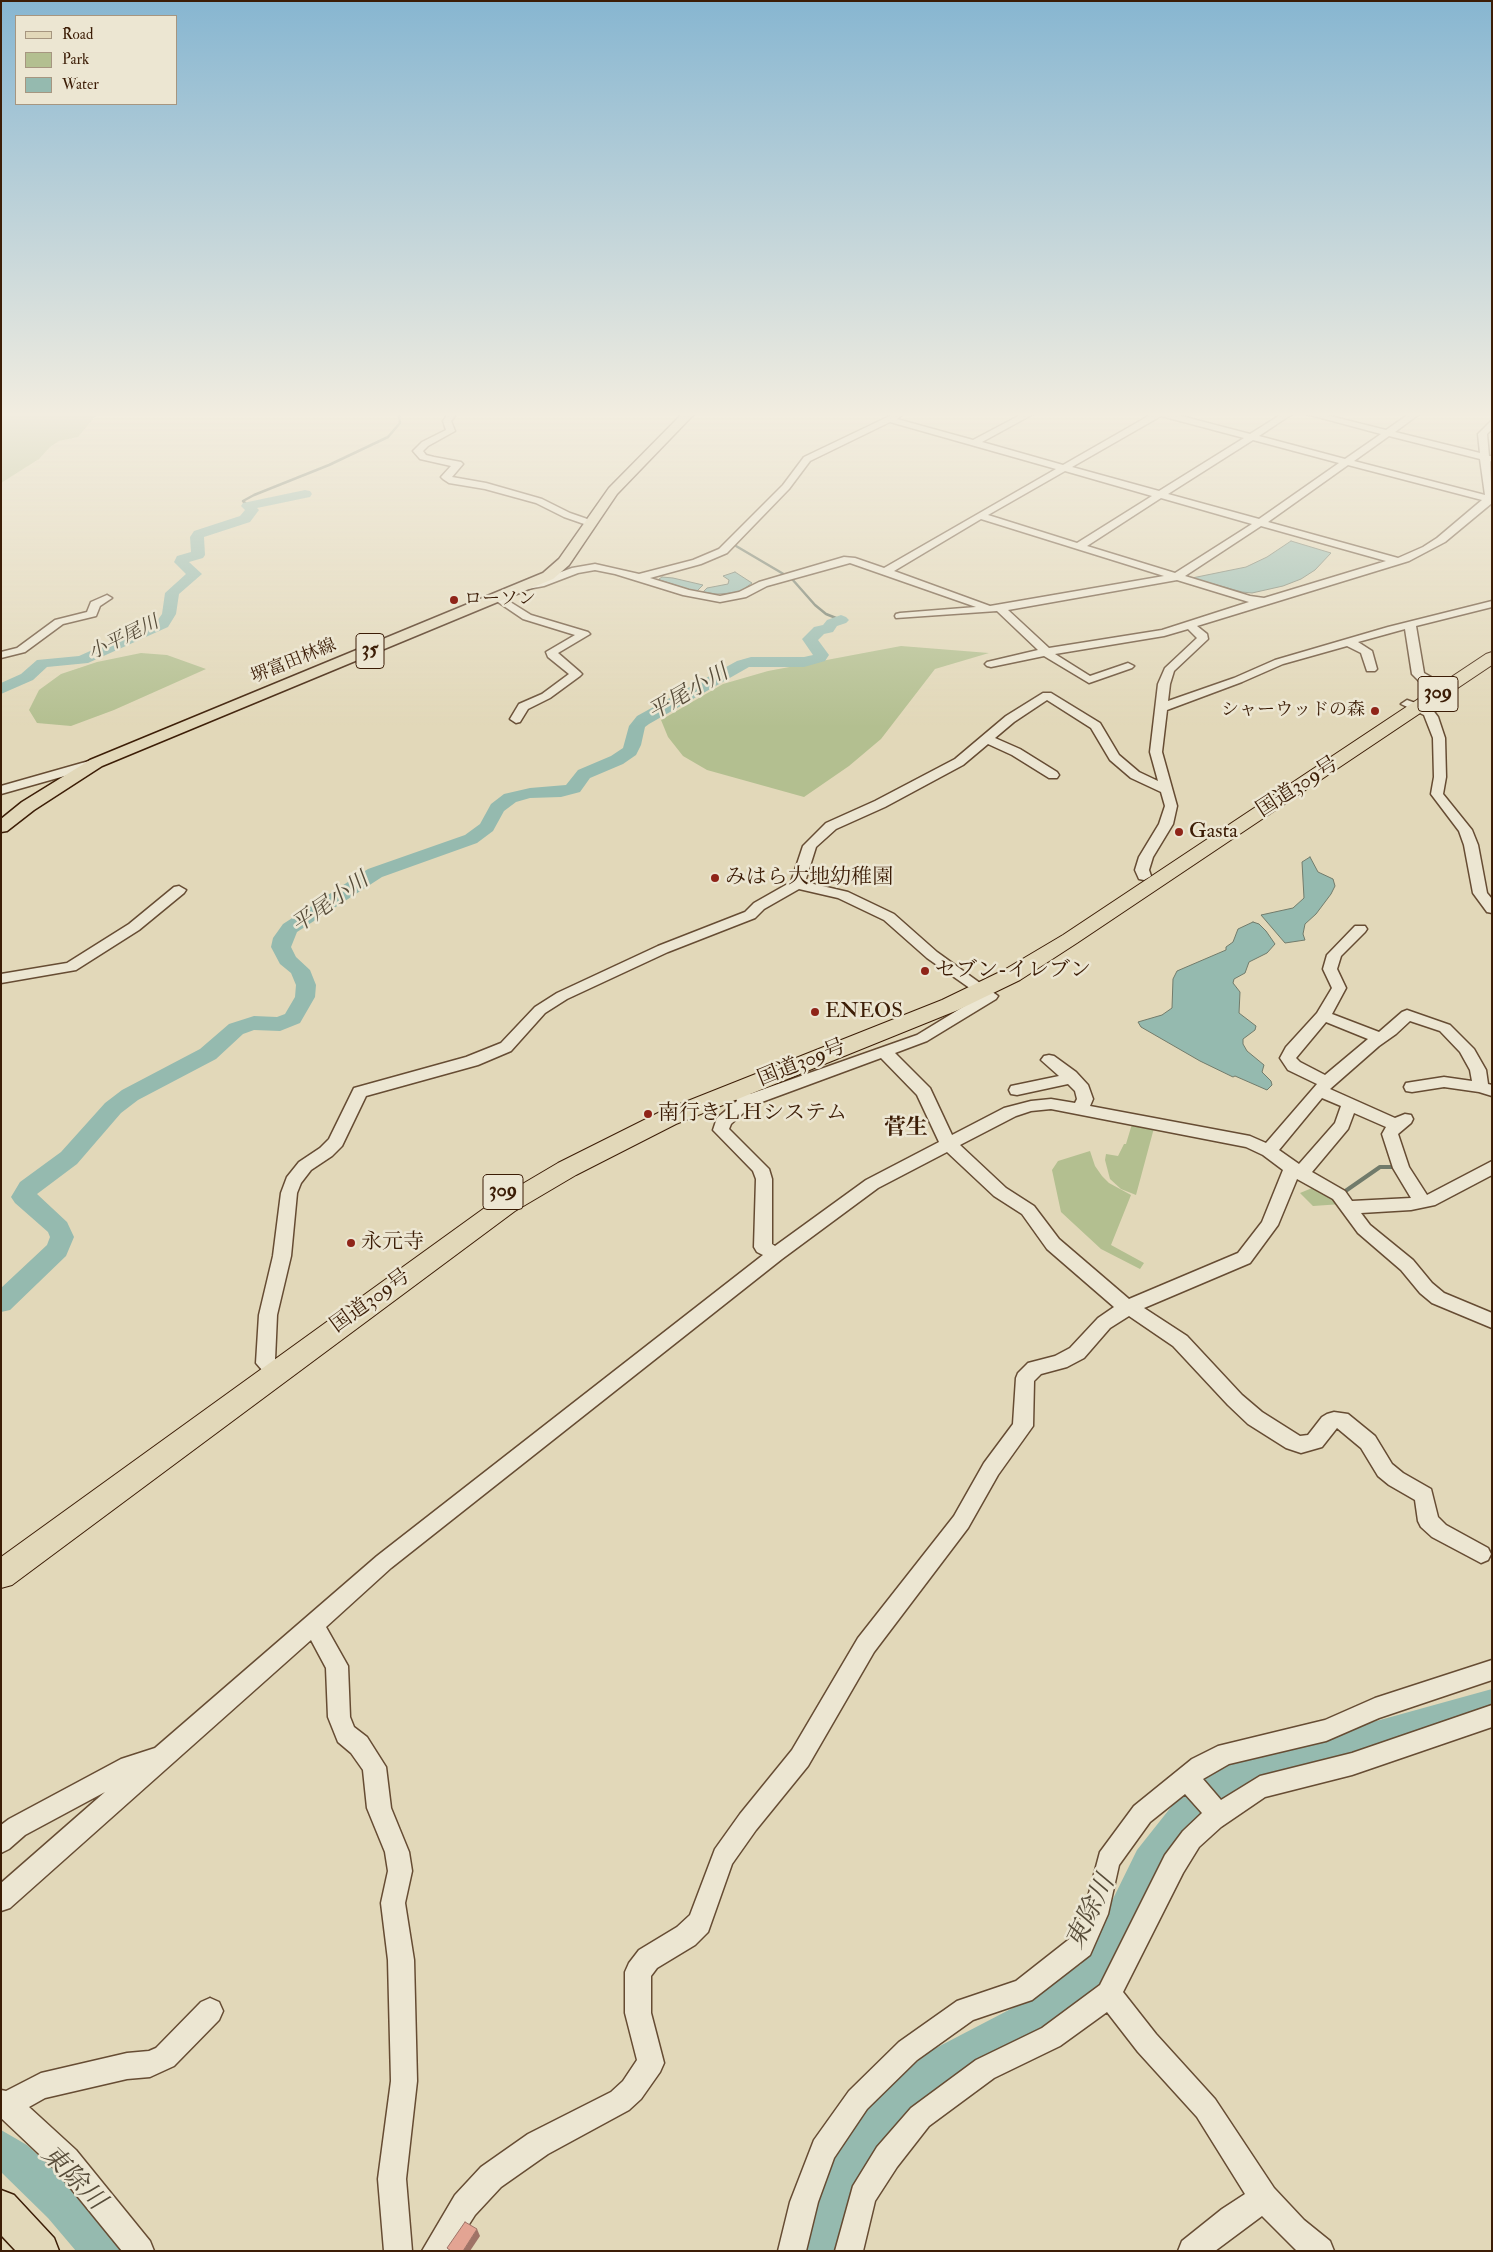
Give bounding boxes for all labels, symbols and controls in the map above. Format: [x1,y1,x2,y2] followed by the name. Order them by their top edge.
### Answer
[15,15,178,105] legend
[62,25,93,44] text: Road
[62,50,89,69] text: Park
[62,75,99,94] text: Water
[464,589,536,611] place label: ローソン
[448,594,460,606] marker: ローソン
[85,612,163,666] water label: 小平尾川
[356,634,384,668] road number: 35
[248,635,340,689] street label: 堺富田林線
[644,661,734,727] water label: 平尾小川
[1418,676,1458,712] road number: 309
[1221,700,1365,722] place label: シャーウッドの森
[1369,705,1381,717] marker: シャーウッドの森
[1252,752,1344,824] street label: 国道309号
[1189,819,1238,845] place label: Gasta
[1173,826,1185,838] marker: Gasta
[725,865,893,891] place label: みはら大地幼稚園
[287,868,375,940] water label: 平尾小川
[709,872,721,884] marker: みはら大地幼稚園
[935,958,1091,984] place label: セブン-イレブン
[919,965,931,977] marker: セブン-イレブン
[825,999,903,1025] place label: ENEOS
[809,1006,821,1018] marker: ENEOS
[754,1035,850,1093] street label: 国道309号
[658,1101,847,1127] place label: 南行きＬＨシステム
[642,1108,654,1120] marker: 南行きＬＨシステム
[884,1116,928,1142] district label: 菅生
[483,1174,523,1210] road number: 309
[361,1230,424,1256] place label: 永元寺
[345,1237,357,1249] marker: 永元寺
[326,1265,416,1339] street label: 国道309号
[1061,1871,1123,1955] water label: 東除川
[33,2140,111,2218] water label: 東除川

